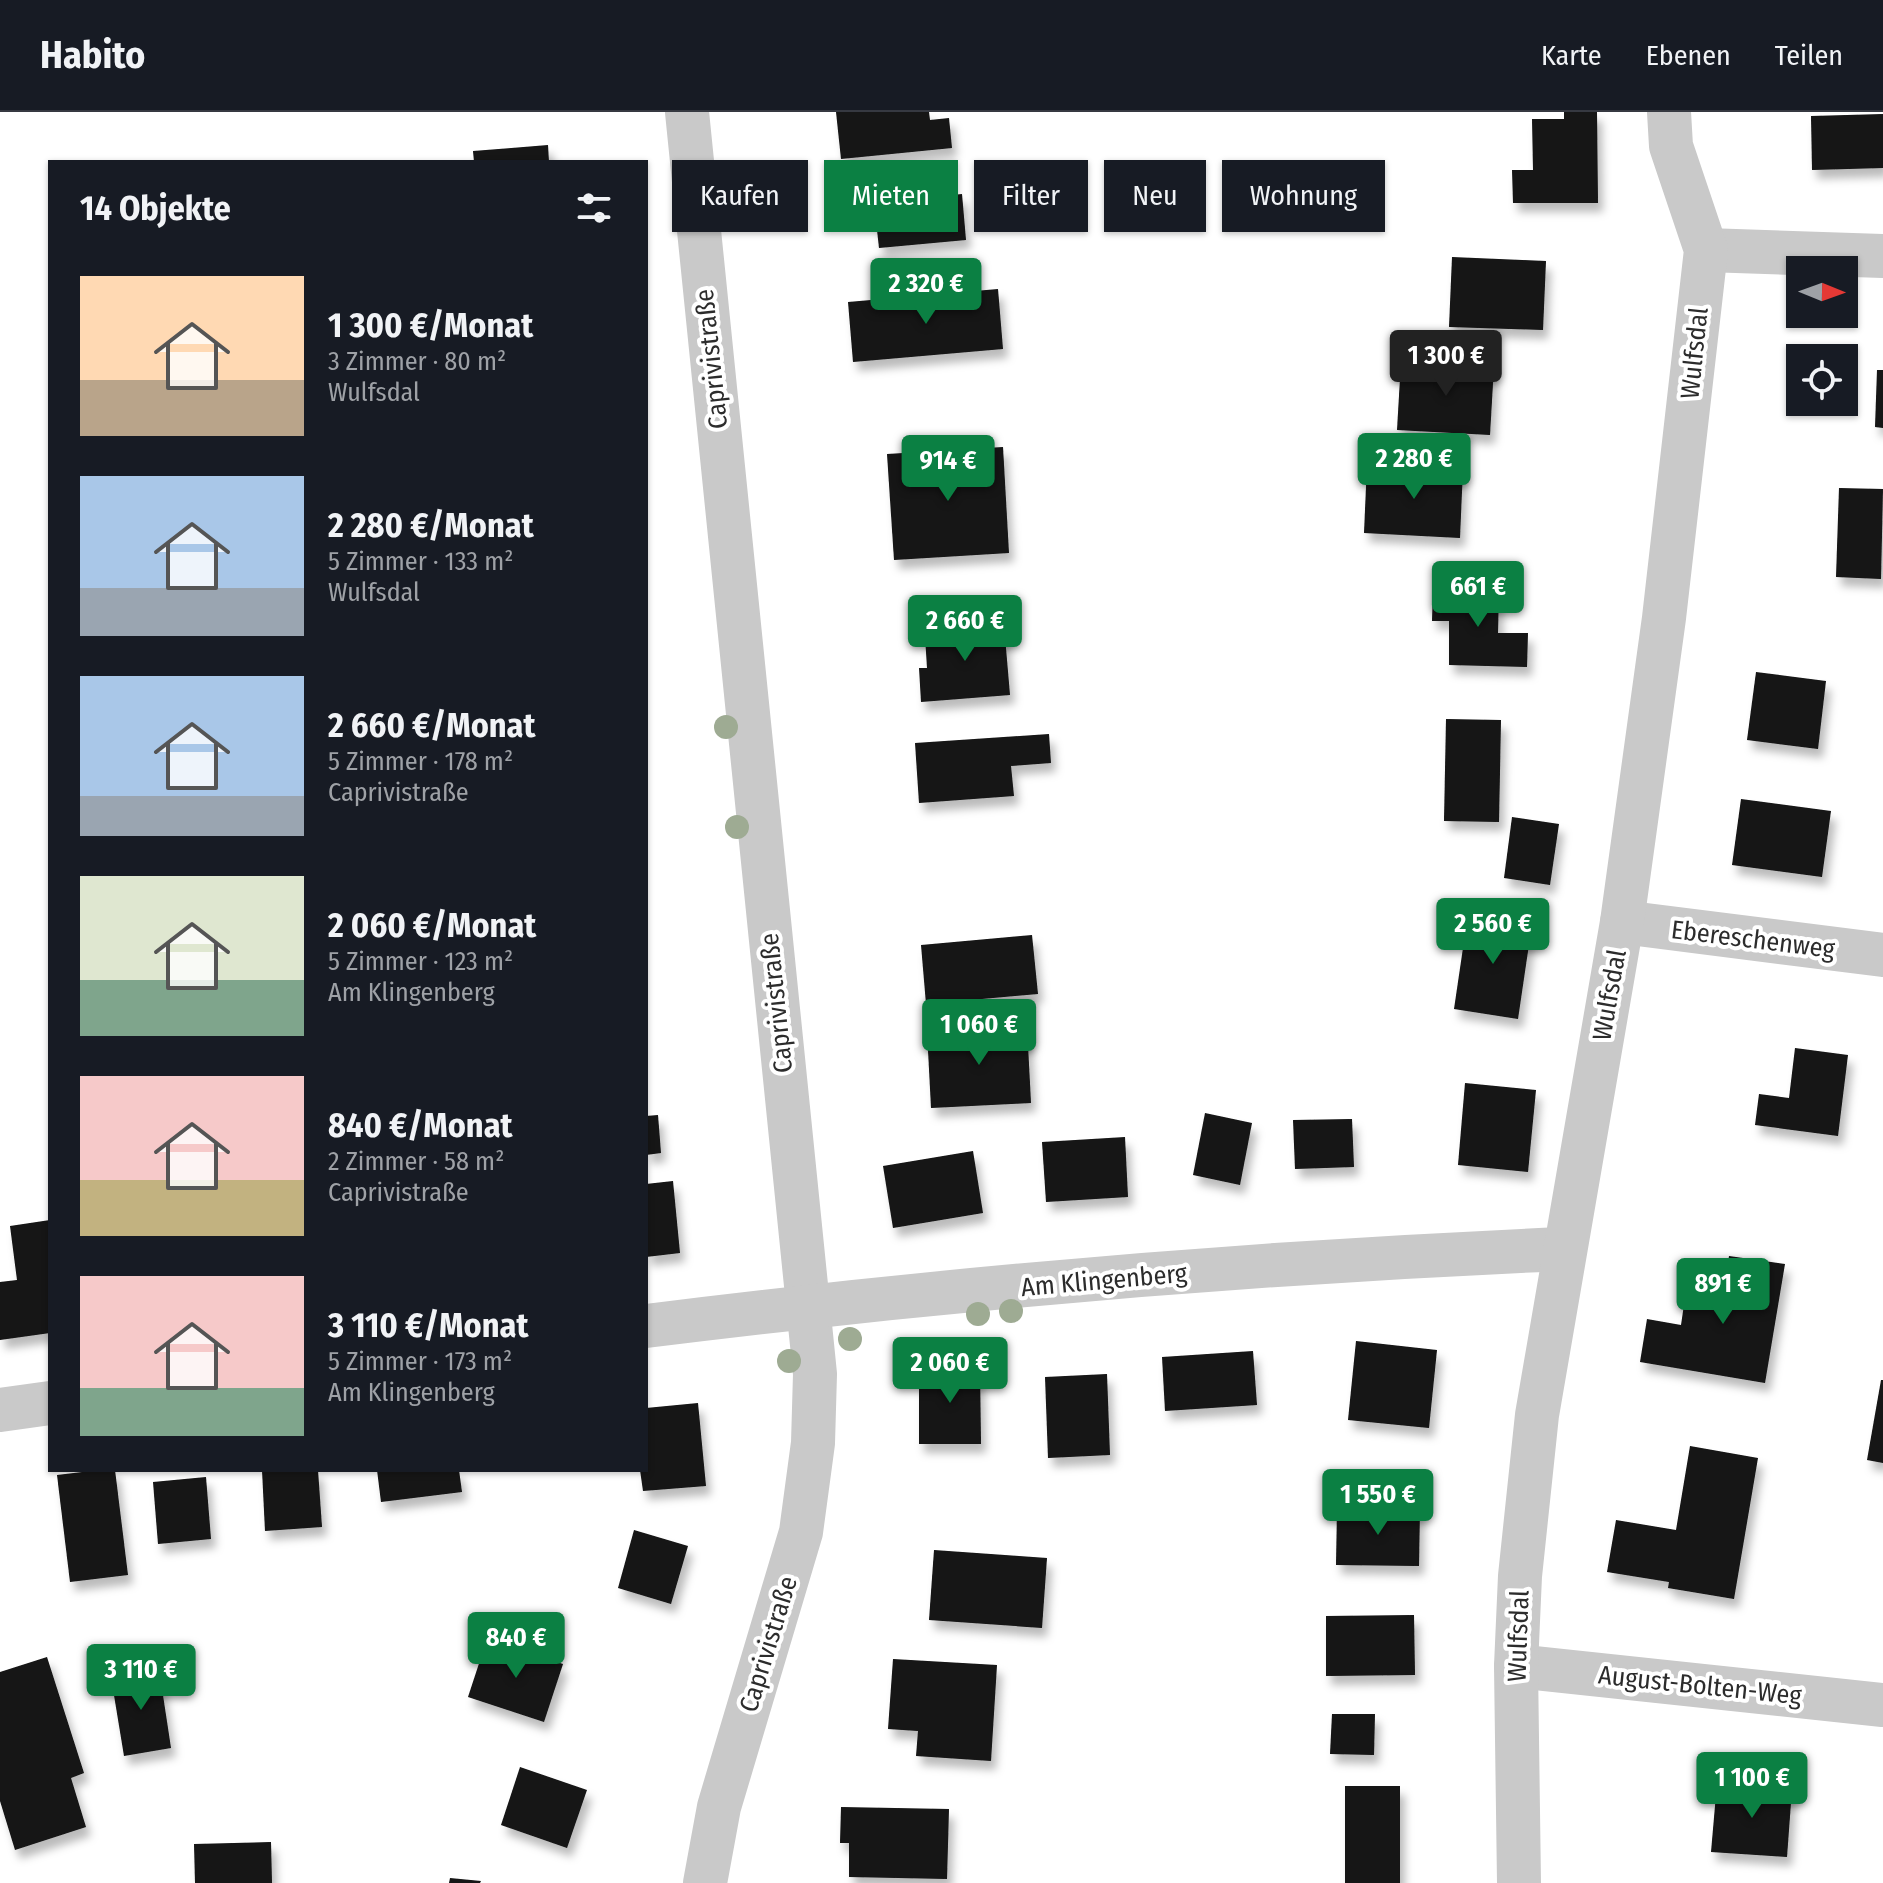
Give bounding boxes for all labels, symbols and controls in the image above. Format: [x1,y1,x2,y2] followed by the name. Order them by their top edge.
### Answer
[40,32,145,78] text: Habito
[1541,39,1602,72] text: Karte
[1646,39,1731,72] text: Ebenen
[1775,39,1843,72] text: Teilen
[672,160,808,232] chip: Kaufen
[824,160,958,232] chip: Mieten
[974,160,1088,232] chip: Filter
[1104,160,1206,232] chip: Neu
[1222,160,1385,232] chip: Wohnung
[572,186,616,230] icon: filters
[80,188,231,229] text: 14 Objekte
[1786,256,1858,328] north arrow
[1786,256,1858,416] map controls
[852,258,1000,326] pin: 2 320 €
[888,268,964,299] text: 2 320 €
[689,287,734,431] street label: Caprivistraße
[328,305,533,346] text: 1 300 €/Monat
[1674,306,1715,400] street label: Wulfsdal
[144,308,240,404] icon: home
[1372,330,1520,398] pin: 1 300 €
[1408,340,1484,371] text: 1 300 €
[1786,344,1858,416] button: locate
[328,346,506,377] text: 3 Zimmer · 80 m²
[328,377,420,408] text: Wulfsdal
[1340,433,1488,501] pin: 2 280 €
[892,435,1004,503] pin: 914 €
[1376,443,1452,474] text: 2 280 €
[920,445,976,476] text: 914 €
[328,505,534,546] text: 2 280 €/Monat
[144,508,240,604] icon: home
[328,546,513,577] text: 5 Zimmer · 133 m²
[1422,561,1534,629] pin: 661 €
[1450,571,1506,602] text: 661 €
[328,577,420,608] text: Wulfsdal
[891,595,1039,663] pin: 2 660 €
[926,605,1004,636] text: 2 660 €
[328,705,535,746] text: 2 660 €/Monat
[144,708,240,804] icon: home
[328,746,513,777] text: 5 Zimmer · 178 m²
[328,777,469,808] text: Caprivistraße
[1419,898,1567,966] pin: 2 560 €
[328,905,536,946] text: 2 060 €/Monat
[144,908,240,1004] icon: home
[1454,908,1532,939] text: 2 560 €
[1669,914,1837,965] street label: Ebereschenweg
[754,931,799,1075] street label: Caprivistraße
[328,946,513,977] text: 5 Zimmer · 123 m²
[1586,947,1633,1043] street label: Wulfsdal
[328,977,495,1008] text: Am Klingenberg
[905,999,1053,1067] pin: 1 060 €
[940,1009,1018,1040] text: 1 060 €
[328,1105,513,1146] text: 840 €/Monat
[144,1108,240,1204] icon: home
[328,1146,504,1177] text: 2 Zimmer · 58 m²
[328,1177,469,1208] text: Caprivistraße
[1020,1258,1189,1303] street label: Am Klingenberg
[1667,1258,1779,1326] pin: 891 €
[1695,1268,1751,1299] text: 891 €
[328,1305,528,1346] text: 3 110 €/Monat
[144,1308,240,1404] icon: home
[876,1337,1024,1405] pin: 2 060 €
[328,1346,512,1377] text: 5 Zimmer · 173 m²
[911,1347,989,1378] text: 2 060 €
[328,1377,495,1408] text: Am Klingenberg
[1304,1469,1452,1537] pin: 1 550 €
[1340,1479,1416,1510] text: 1 550 €
[733,1572,804,1716] street label: Caprivistraße
[1501,1589,1536,1682] street label: Wulfsdal
[460,1612,572,1680] pin: 840 €
[486,1622,546,1653] text: 840 €
[67,1644,215,1712] pin: 3 110 €
[105,1654,177,1685] text: 3 110 €
[1597,1659,1804,1712] street label: August-Bolten-Weg
[1678,1752,1826,1820] pin: 1 100 €
[1714,1762,1790,1793] text: 1 100 €

